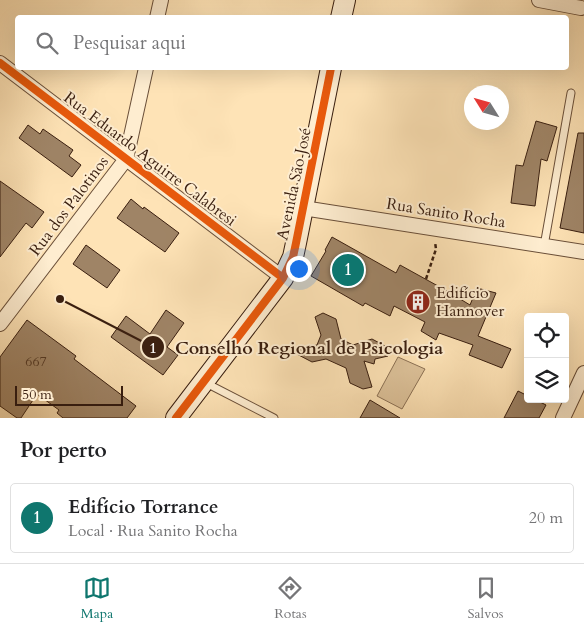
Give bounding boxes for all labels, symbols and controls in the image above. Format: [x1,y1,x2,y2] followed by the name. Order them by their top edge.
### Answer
[15,15,569,70] search box
[33,29,61,57] icon: search
[73,30,186,56] text: Pesquisar aqui
[464,85,509,130] north arrow
[59,87,241,232] street label: Rua Eduardo Aguirre Calabresi
[271,126,317,242] street label: Avenida São José
[24,152,114,260] street label: Rua dos Palotinos
[385,193,507,233] street label: Rua Sanito Rocha
[332,251,364,289] pin: 1
[286,256,312,282] your location
[436,282,504,322] place label: Edifício Hannover
[405,289,431,315] building icon: Edifício Hannover
[524,313,569,403] map controls
[524,313,569,358] button: locate
[140,331,453,364] callout: Conselho Regional de Psicologia
[175,336,443,361] text: Conselho Regional de Psicologia
[149,338,157,358] text: 1
[25,352,47,371] house number: 667
[524,358,569,403] button: layers
[15,383,122,406] scale bar
[22,385,52,404] text: 50 m
[20,436,107,465] text: Por perto
[68,494,218,520] text: Edifício Torrance
[33,507,41,529] text: 1
[529,507,563,529] text: 20 m
[68,520,238,542] text: Local · Rua Sanito Rocha
[80,574,113,623] tab: Mapa
[274,574,307,623] tab: Rotas
[468,574,504,623] tab: Salvos

